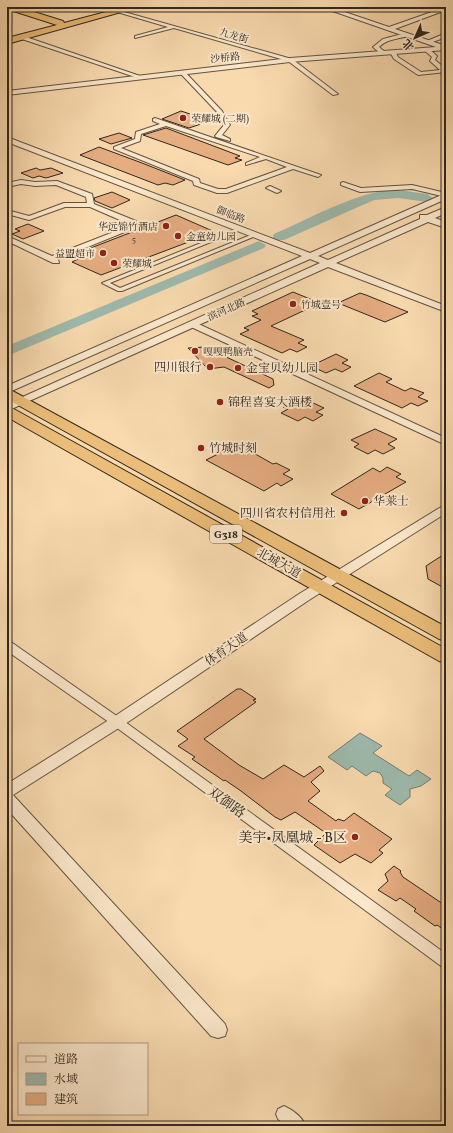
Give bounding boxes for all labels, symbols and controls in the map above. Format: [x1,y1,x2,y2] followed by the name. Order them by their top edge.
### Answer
[395,18,435,58] north arrow
[217,25,250,47] street label: 九龙街
[400,35,418,53] text: 北
[209,49,241,67] street label: 沙桥路
[191,112,249,126] place label: 荣耀城 (二期)
[178,113,188,123] marker: 荣耀城 (二期)
[214,203,247,227] street label: 御临路
[98,220,158,234] place label: 华远锦竹酒店
[161,221,171,231] marker: 华远锦竹酒店
[186,230,236,244] place label: 金童幼儿园
[173,231,183,241] marker: 金童幼儿园
[132,233,136,246] house number: 5
[55,247,95,261] place label: 益盟超市
[98,248,108,258] marker: 益盟超市
[122,257,152,271] place label: 荣耀城
[109,258,119,268] marker: 荣耀城
[205,295,248,324] street label: 滨河北路
[301,298,341,312] place label: 竹城壹号
[288,299,298,309] marker: 竹城壹号
[203,345,253,359] place label: 嘎嘎鸭脑壳
[190,346,200,356] marker: 嘎嘎鸭脑壳
[154,360,202,376] place label: 四川银行
[246,361,318,377] place label: 金宝贝幼儿园
[205,362,215,372] marker: 四川银行
[233,363,243,373] marker: 金宝贝幼儿园
[228,395,312,411] place label: 锦程喜宴大酒楼
[215,397,225,407] marker: 锦程喜宴大酒楼
[209,441,257,457] place label: 竹城时刻
[196,443,206,453] marker: 竹城时刻
[373,494,409,510] place label: 华莱士
[360,496,370,506] marker: 华莱士
[240,506,336,522] place label: 四川省农村信用社
[339,508,349,518] marker: 四川省农村信用社
[210,525,242,543] road number: G318
[254,545,303,583] street label: 北城大道
[202,630,251,670] street label: 体育大道
[204,783,249,823] street label: 双御路
[239,829,347,848] place label: 美宇•凤凰城 - B区
[350,832,360,842] marker: 美宇•凤凰城 - B区
[18,1043,148,1115] legend
[54,1052,78,1068] text: 道路
[54,1072,78,1088] text: 水域
[54,1092,78,1108] text: 建筑

